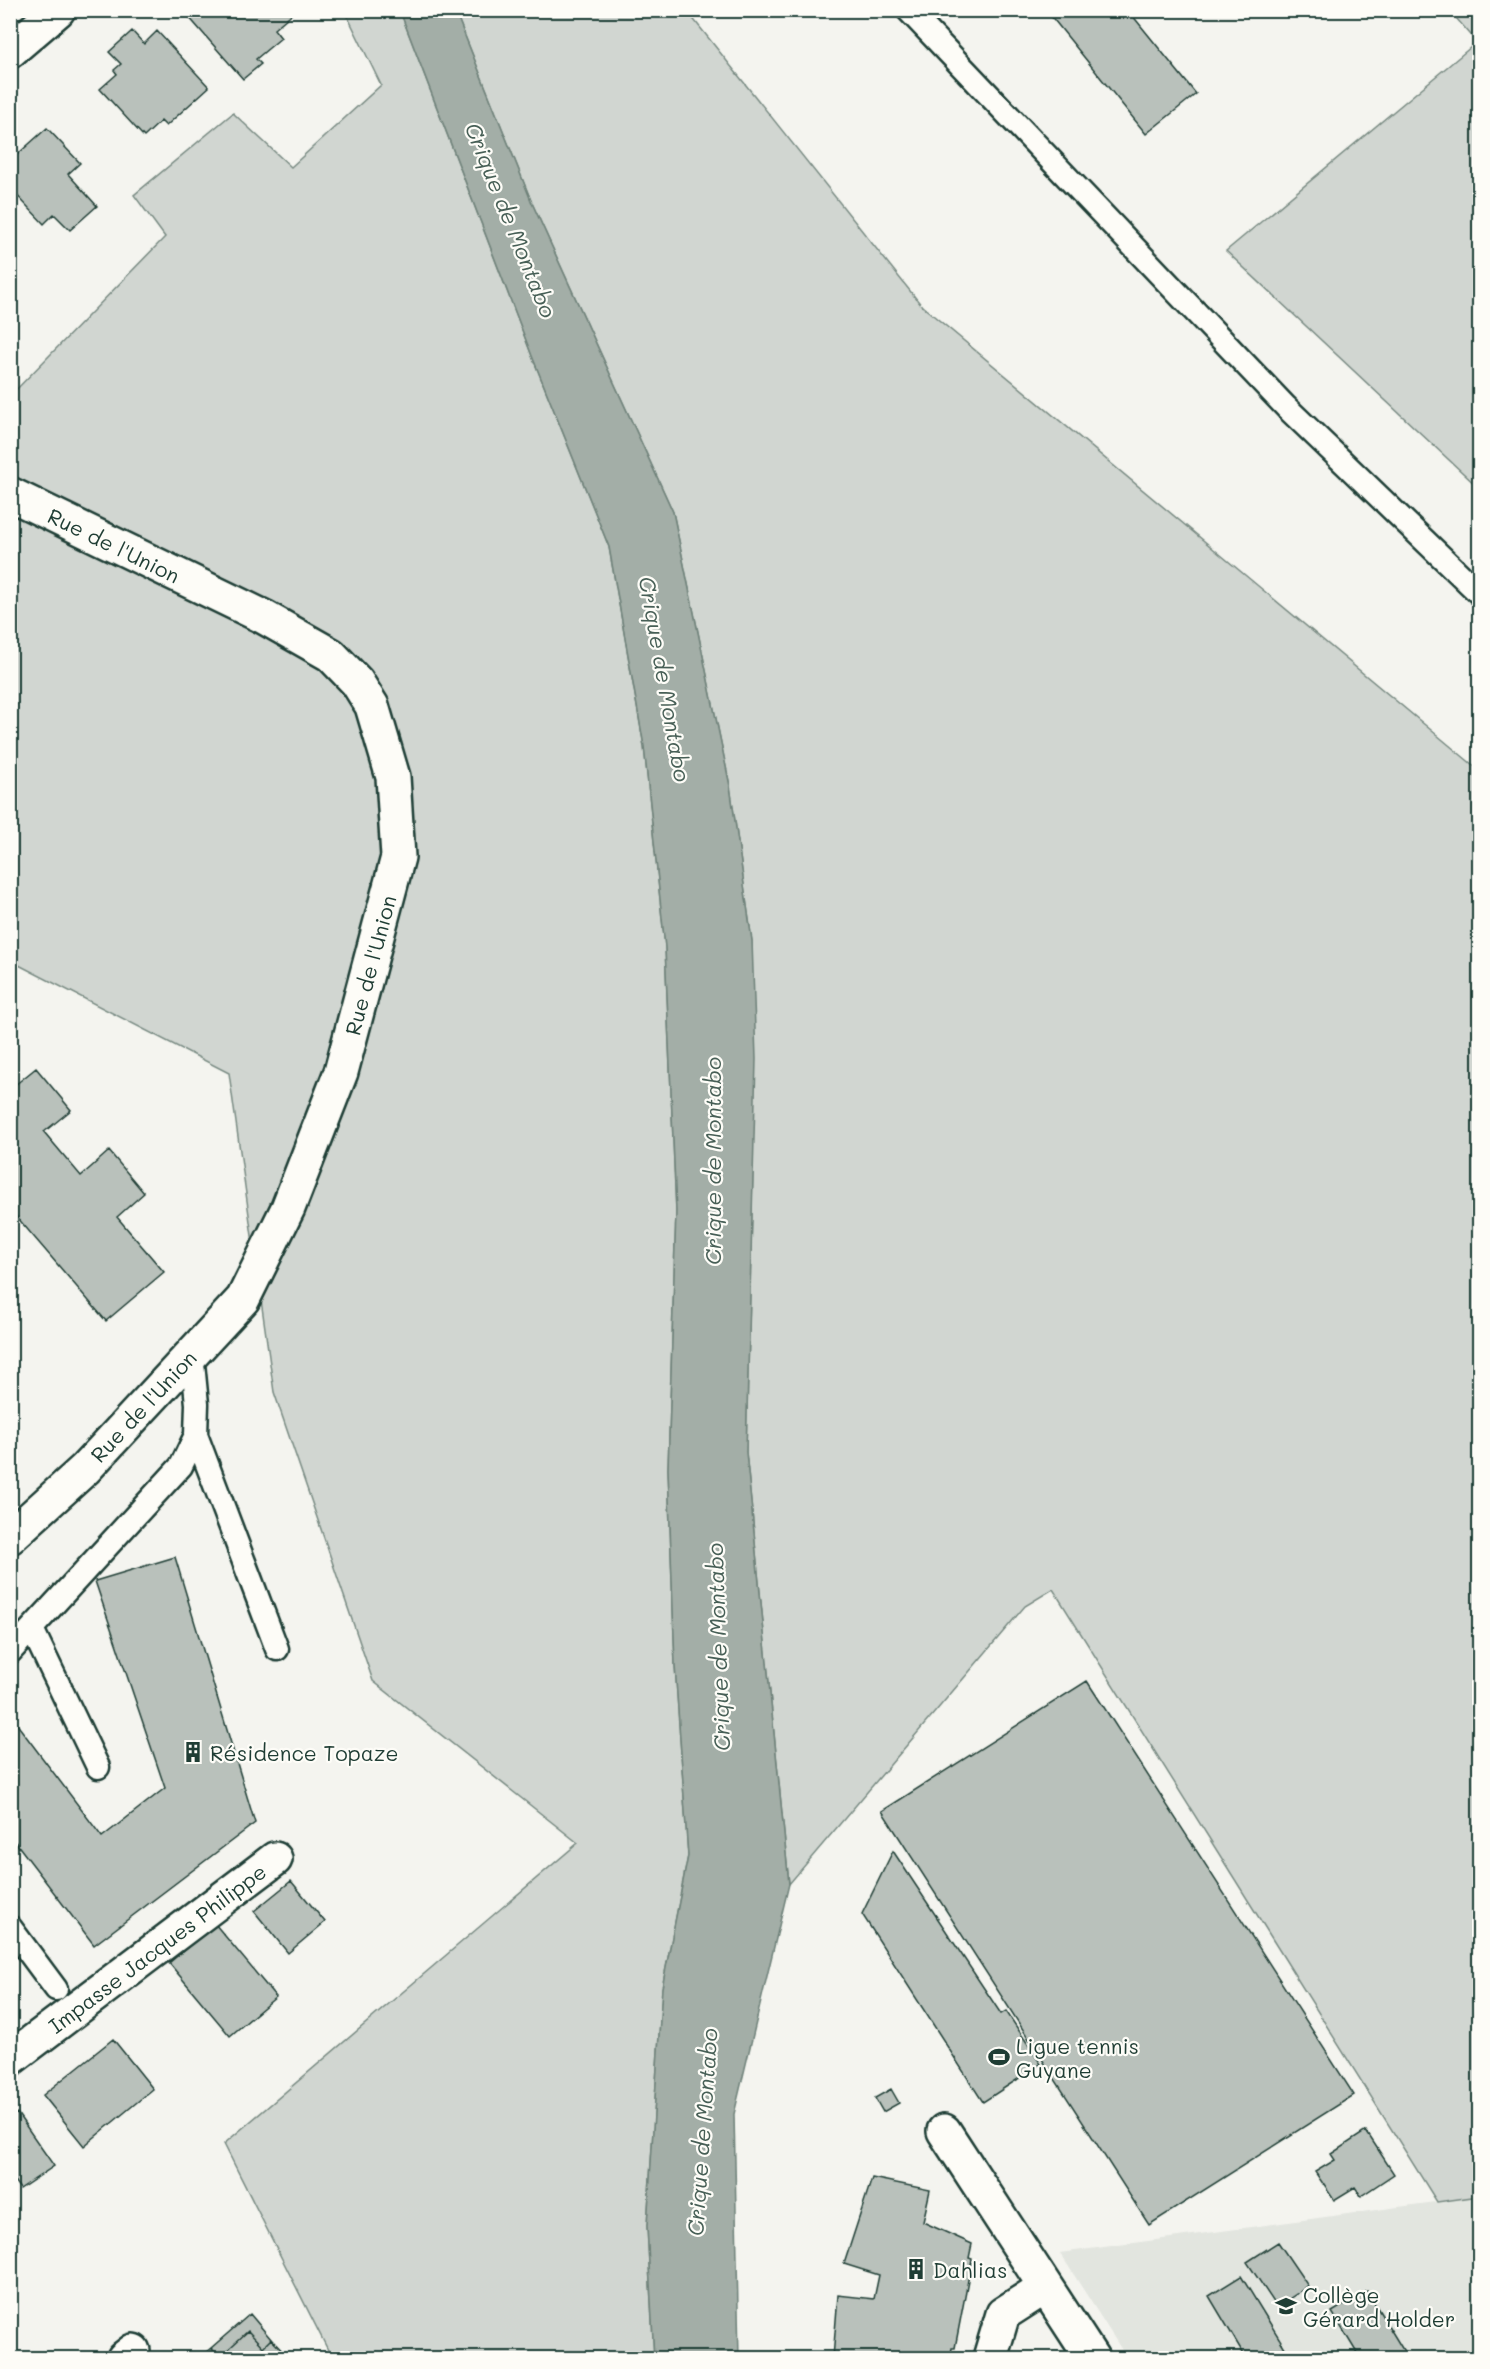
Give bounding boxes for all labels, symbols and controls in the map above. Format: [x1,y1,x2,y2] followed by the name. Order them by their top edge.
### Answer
[459,118,563,322] water label: Crique de Montabo
[43,501,185,589] street label: Rue de l'Union
[633,574,697,784] water label: Crique de Montabo
[338,892,402,1038] street label: Rue de l'Union
[698,1057,727,1265] water label: Crique de Montabo
[84,1344,202,1468] street label: Rue de l'Union
[700,1543,736,1751] water label: Crique de Montabo
[210,1739,398,1766] place label: Résidence Topaze
[181,1740,205,1764] building icon: Résidence Topaze
[43,1857,271,2039] street label: Impasse Jacques Philippe
[680,2027,724,2237] water label: Crique de Montabo
[1016,2032,1139,2083] place label: Ligue tennis Guyane
[987,2045,1011,2069] sports icon: Ligue tennis Guyane
[933,2256,1007,2283] place label: Dahlias
[904,2257,928,2281] building icon: Dahlias
[1303,2281,1455,2332] place label: Collège Gérard Holder
[1274,2294,1298,2318] school or university icon: Collège Gérard Holder

